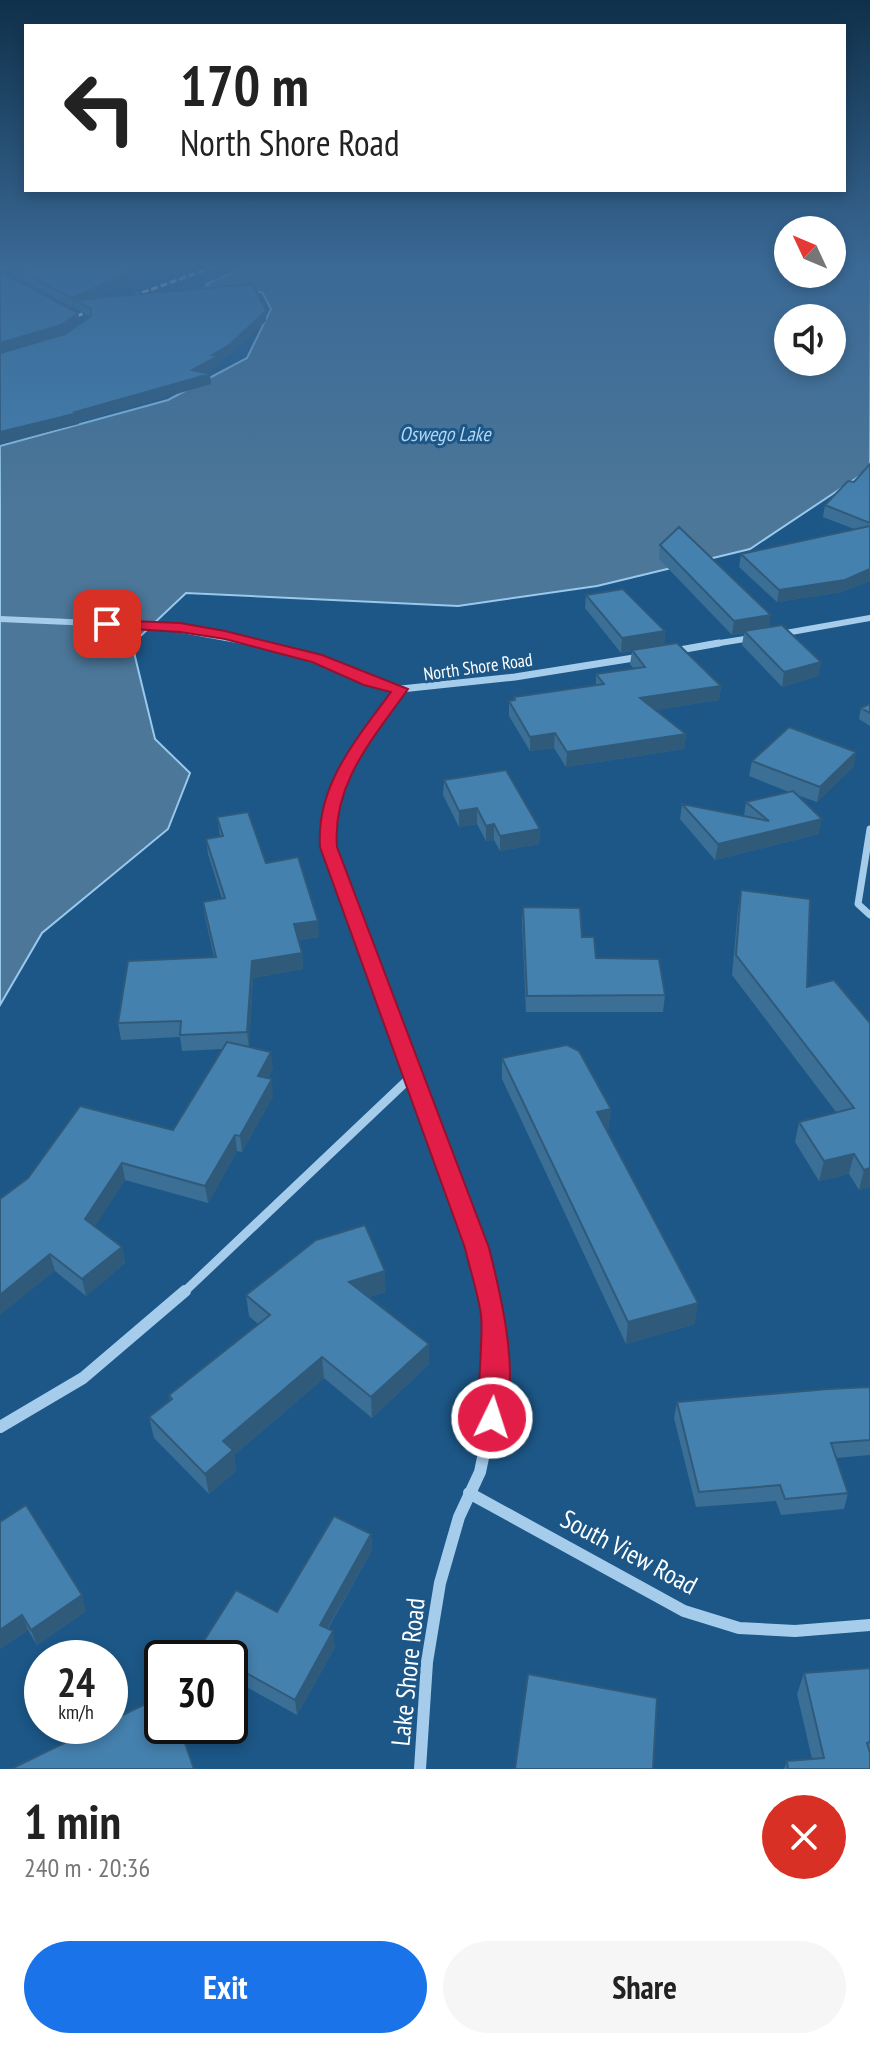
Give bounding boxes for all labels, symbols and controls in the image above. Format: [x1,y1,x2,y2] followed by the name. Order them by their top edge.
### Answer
[180,49,309,121] text: 170 m
[48,56,152,160] icon: left
[180,119,400,166] text: North Shore Road
[774,216,846,288] north arrow
[774,216,846,376] map controls
[774,304,846,376] button: sound
[400,421,492,447] water label: Oswego Lake
[73,590,141,658] pin
[85,602,129,646] icon: arrive
[422,647,534,686] street label: North Shore Road
[450,1376,534,1460] position arrow
[555,1502,703,1601] street label: South View Road
[383,1596,432,1747] street label: Lake Shore Road
[144,1640,248,1744] speed limit sign: 30
[57,1656,95,1708] text: 24
[58,1699,94,1725] text: km/h
[24,1790,121,1852] text: 1 min
[762,1795,846,1879] button: close
[24,1851,150,1884] text: 240 m · 20:36
[24,1941,427,2033] button: Exit
[443,1941,846,2033] button: Share

